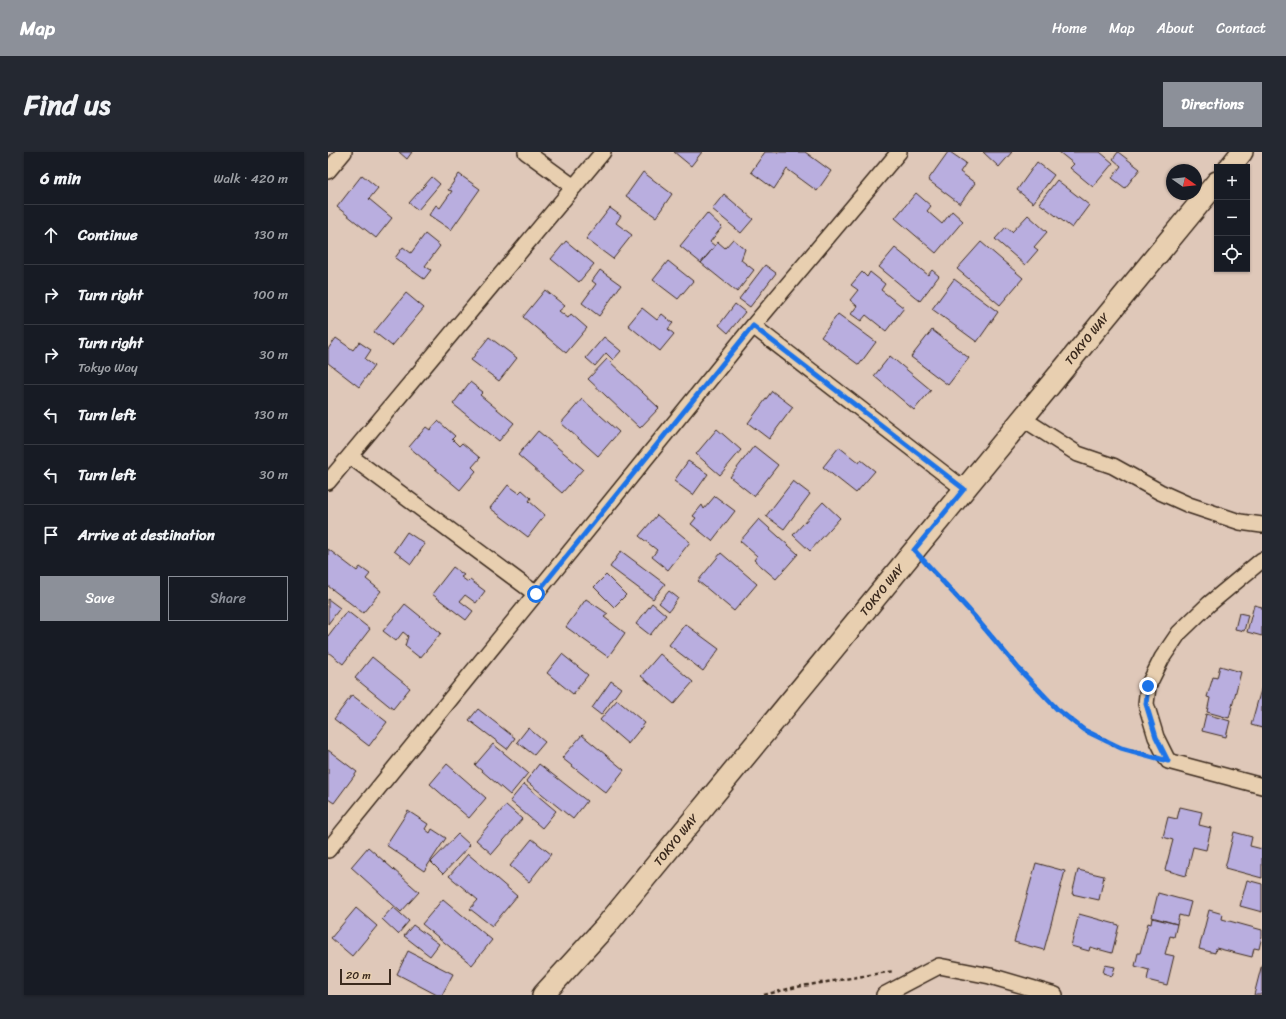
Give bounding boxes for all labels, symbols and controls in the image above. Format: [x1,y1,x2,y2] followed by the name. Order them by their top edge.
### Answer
[20,12,55,45] text: Map
[1052,16,1087,41] text: Home
[1109,16,1135,41] text: Map
[1157,16,1194,41] text: About
[1216,16,1266,41] text: Contact
[24,80,111,129] text: Find us
[1163,82,1262,127] button: Directions
[40,163,81,193] text: 6 min
[1166,164,1202,200] north arrow
[1214,164,1250,272] map controls
[1214,164,1250,200] button: +
[213,167,288,190] text: Walk · 420 m
[1214,200,1250,236] button: −
[78,222,138,248] text: Continue
[254,223,288,246] text: 130 m
[40,224,62,246] icon: ahead
[1214,236,1250,272] button: locate
[78,282,143,308] text: Turn right
[253,283,288,306] text: 100 m
[40,284,62,306] icon: right
[1059,308,1115,370] street label: TOKYO WAY
[78,330,143,356] text: Turn right
[259,343,288,366] text: 30 m
[40,344,62,366] icon: right
[78,356,138,379] text: Tokyo Way
[78,402,136,428] text: Turn left
[254,403,288,426] text: 130 m
[40,404,62,426] icon: left
[78,462,136,488] text: Turn left
[259,463,288,486] text: 30 m
[40,464,62,486] icon: left
[78,522,215,548] text: Arrive at destination
[40,524,62,546] icon: arrive
[854,559,910,621] street label: TOKYO WAY
[40,576,160,621] button: Save
[168,576,288,621] button: Share
[527,585,545,603] route start
[1139,677,1157,695] route end
[648,809,704,871] street label: TOKYO WAY
[346,966,371,985] text: 20 m
[340,967,391,986] scale bar

